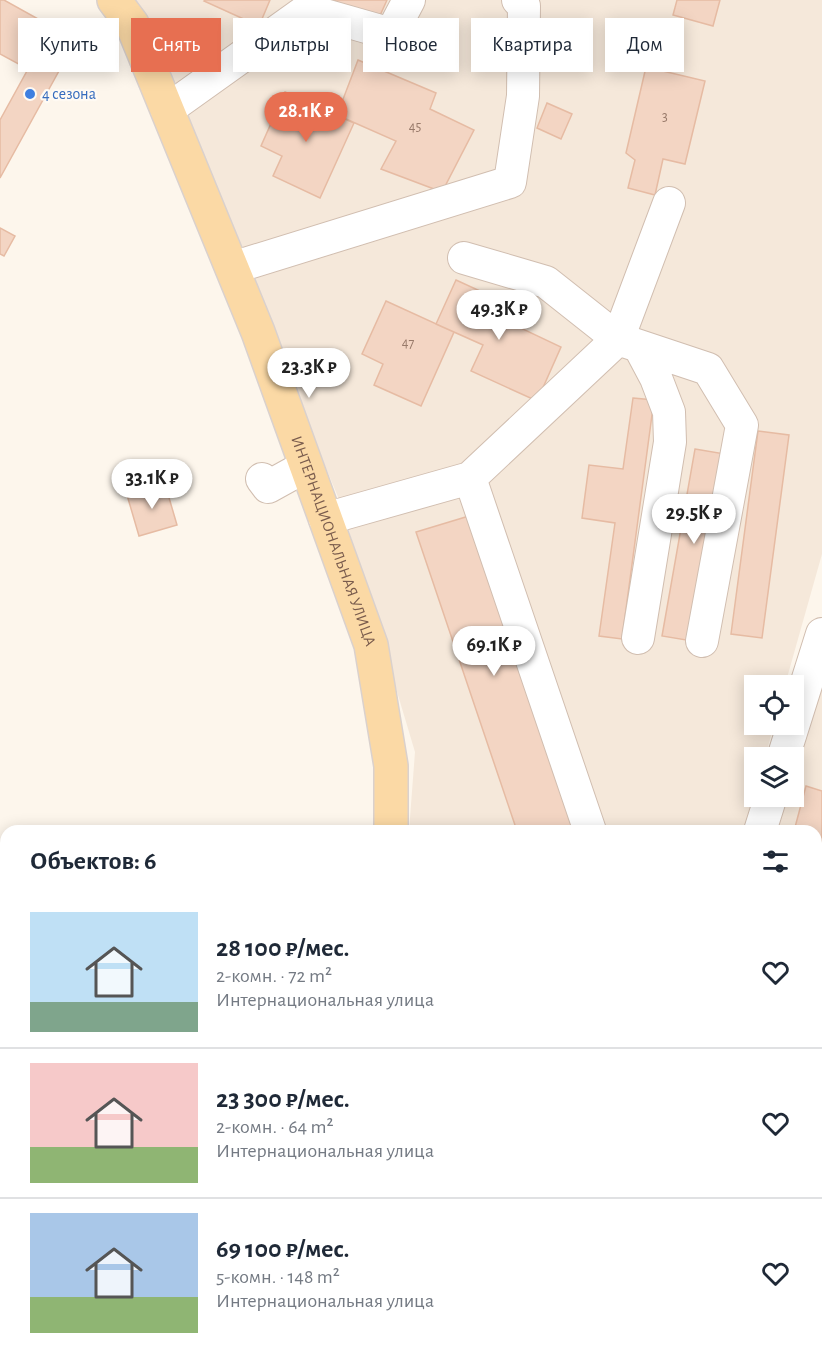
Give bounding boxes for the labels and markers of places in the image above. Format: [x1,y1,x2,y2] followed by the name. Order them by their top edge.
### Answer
[42,86,96,102] place label: 4 сезона
[23,87,37,101] marker: 4 сезона
[251,92,361,143] pin: 28.1K ₽
[444,290,554,341] pin: 49.3K ₽
[254,348,364,399] pin: 23.3K ₽
[97,459,207,510] pin: 33.1K ₽
[639,494,749,545] pin: 29.5K ₽
[439,626,549,677] pin: 69.1K ₽

